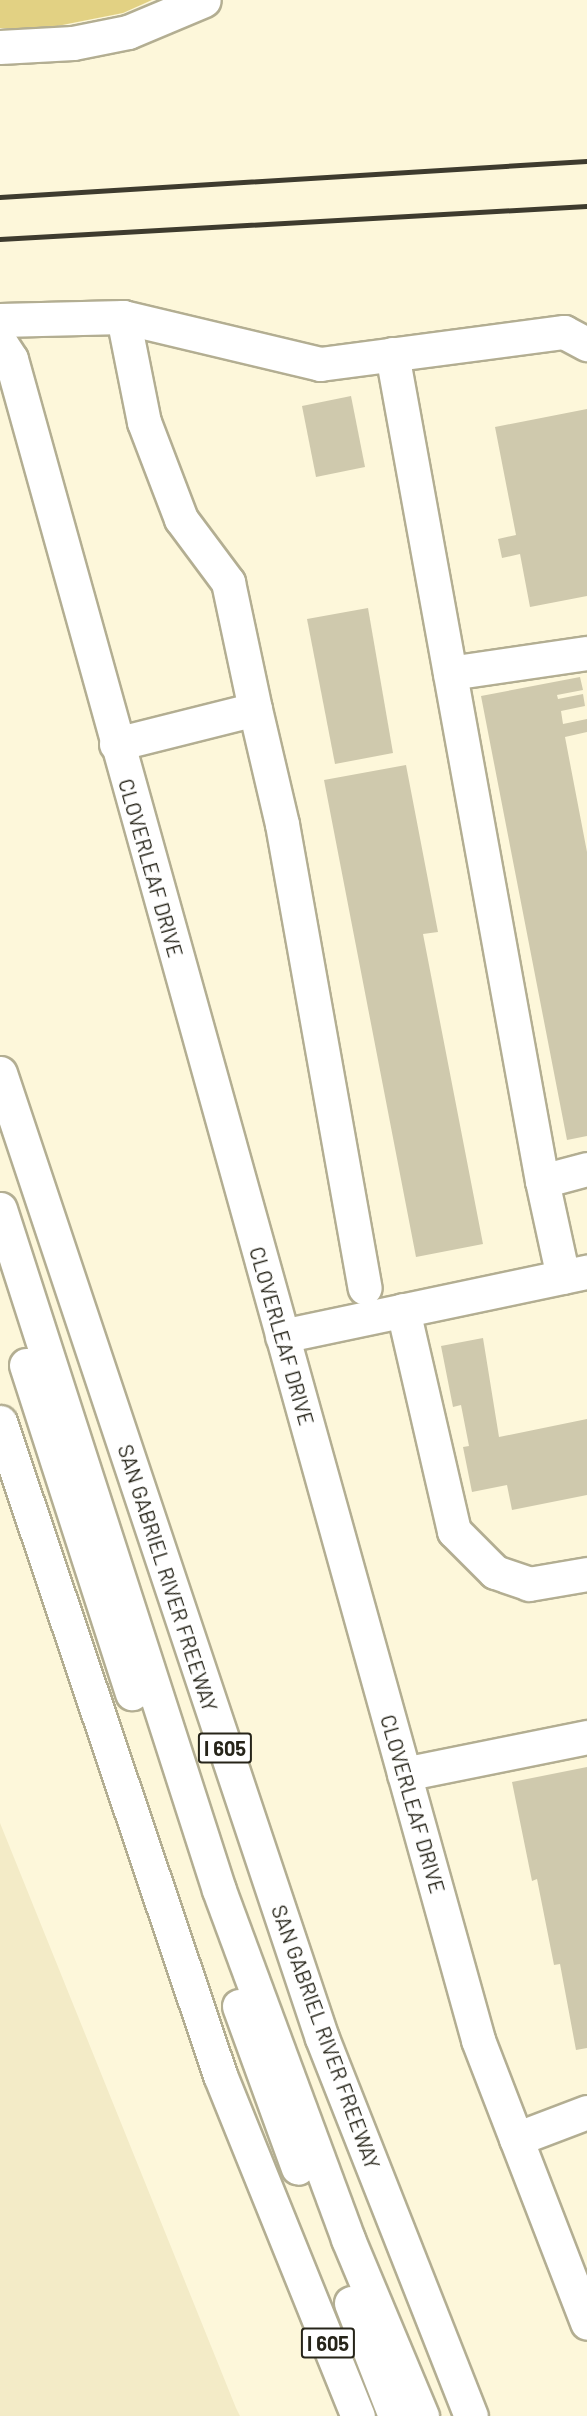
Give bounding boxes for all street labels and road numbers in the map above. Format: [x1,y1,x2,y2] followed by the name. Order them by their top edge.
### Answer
[113,776,189,960] street label: CLOVERLEAF DRIVE
[244,1244,320,1428] street label: CLOVERLEAF DRIVE
[113,1441,223,1715] street label: SAN GABRIEL RIVER FREEWAY
[375,1712,451,1896] street label: CLOVERLEAF DRIVE
[196,1731,254,1765] road number: I 605
[266,1901,386,2173] street label: SAN GABRIEL RIVER FREEWAY
[300,2326,356,2360] road number: I 605

